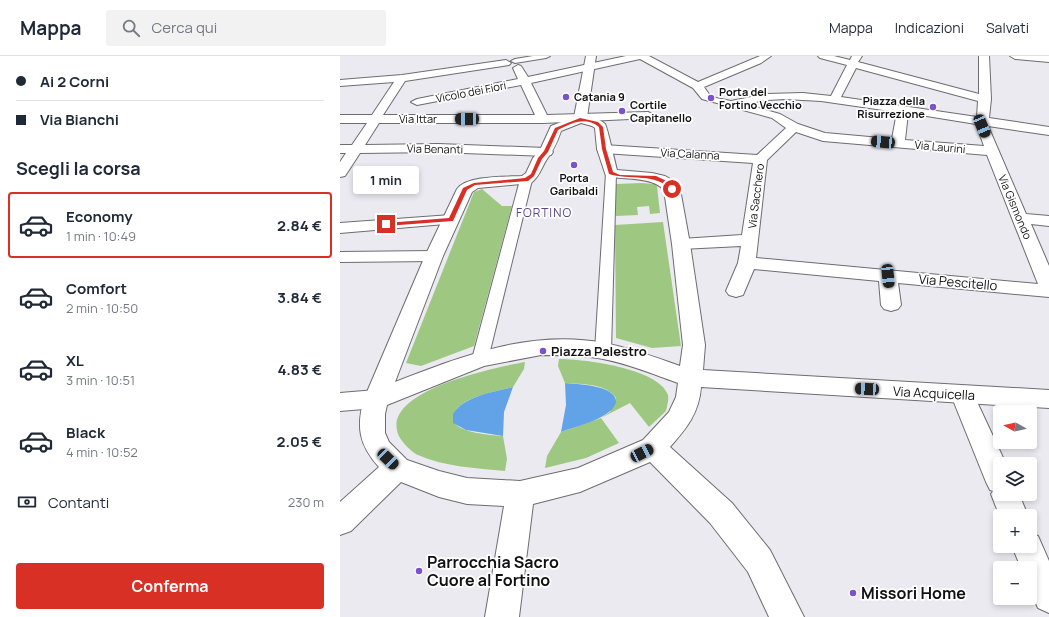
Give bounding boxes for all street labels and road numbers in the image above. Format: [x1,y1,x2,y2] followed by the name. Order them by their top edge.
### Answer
[434,77,507,106] street label: Vicolo dei Fiori
[399,111,437,126] street label: Via Ittar
[914,137,966,156] street label: Via Laurini
[407,141,463,156] street label: Via Benanti
[660,144,720,163] street label: Via Calanna
[744,162,767,229] street label: Via Sacchero
[995,172,1036,242] street label: Via Gismondo
[918,270,998,294] street label: Via Pescitello
[892,382,976,404] street label: Via Acquicella

